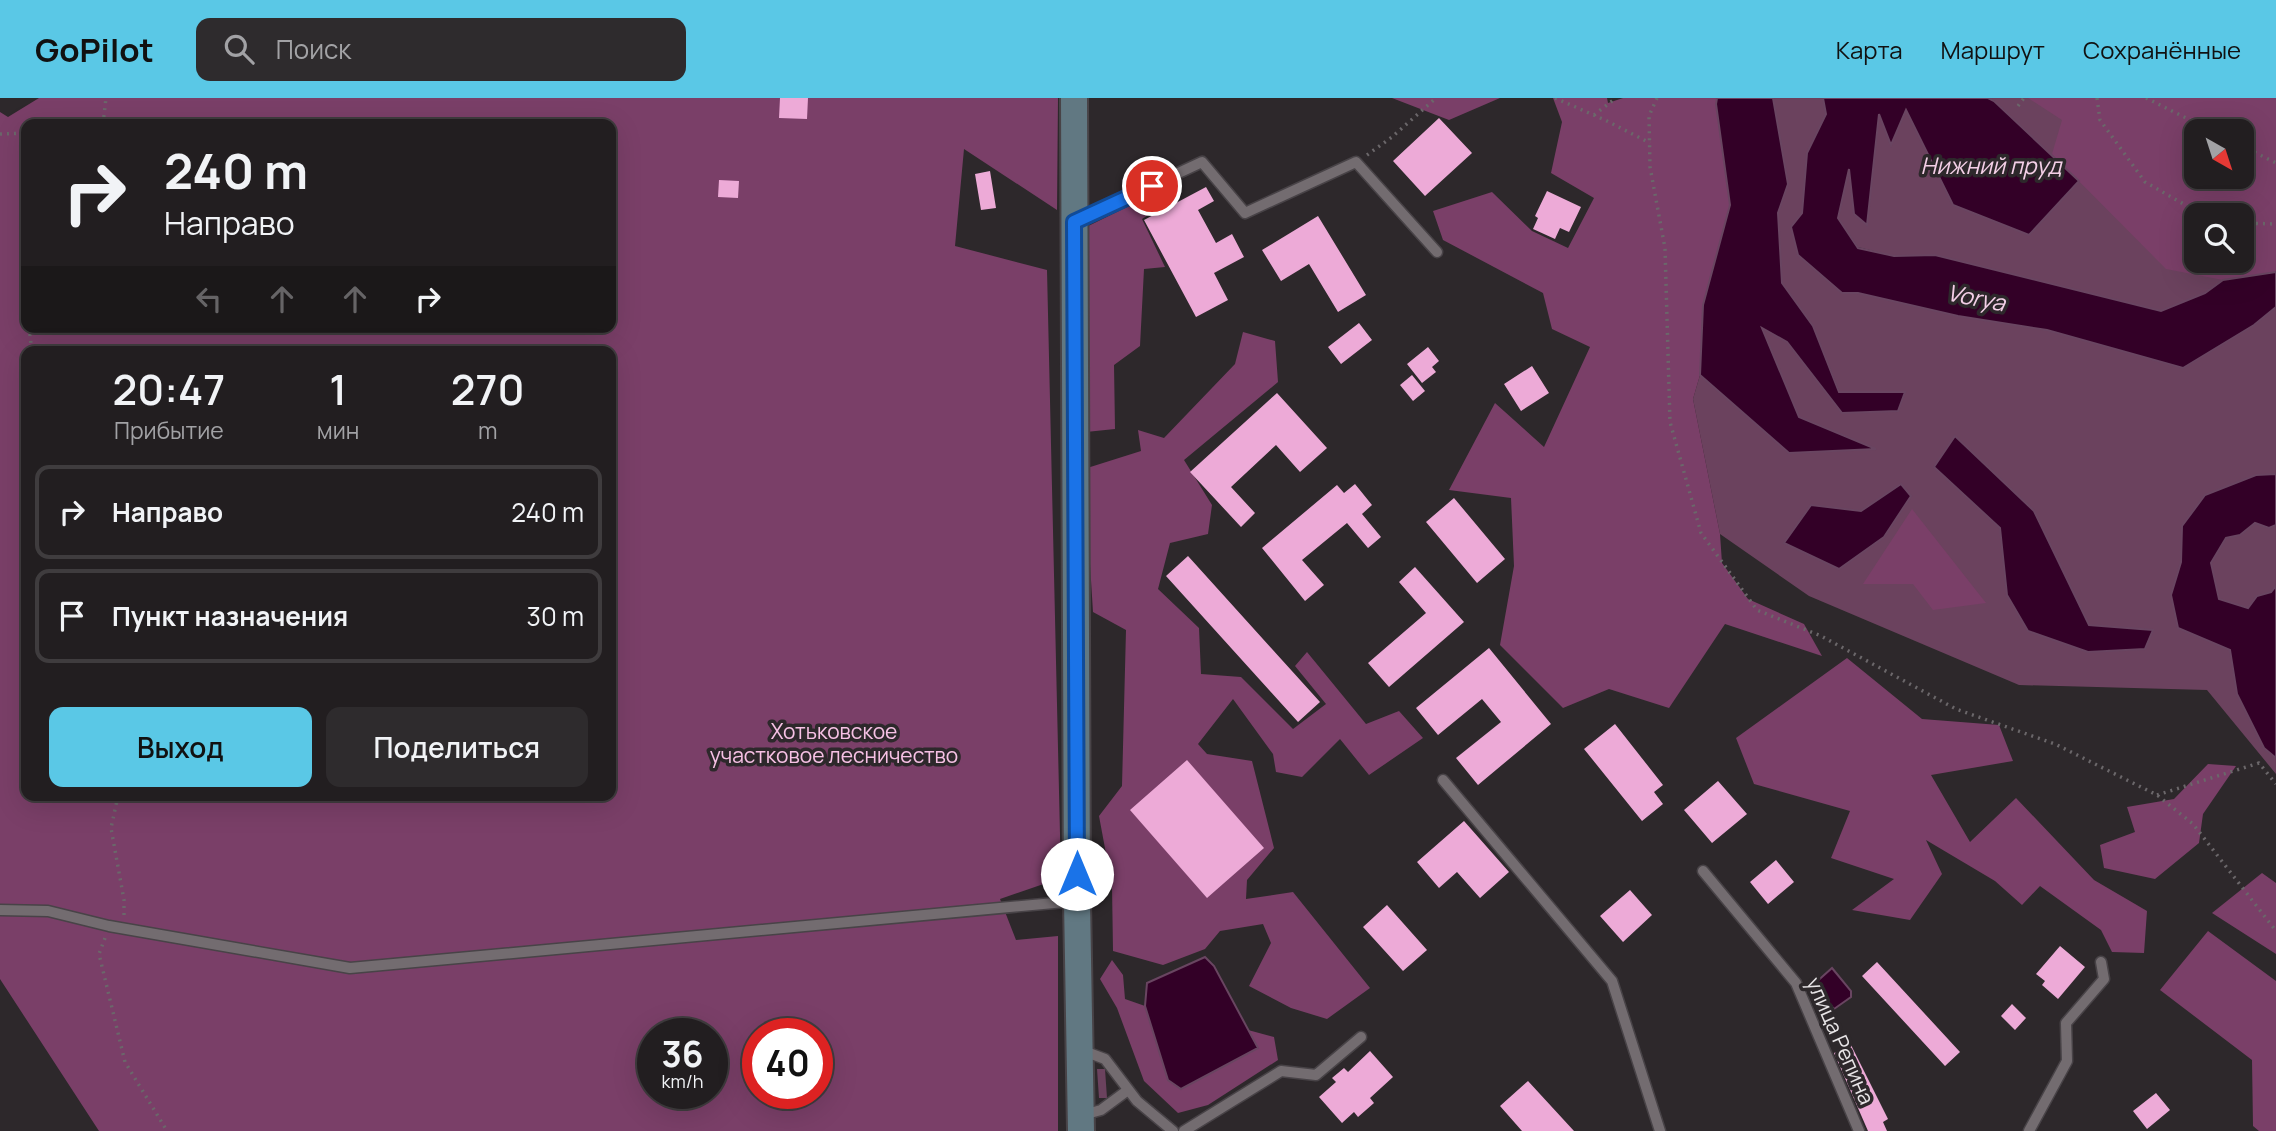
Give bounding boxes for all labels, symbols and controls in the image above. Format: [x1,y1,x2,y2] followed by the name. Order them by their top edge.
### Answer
[196,18,686,81] search box
[35,27,154,72] text: GoPilot
[220,30,258,68] icon: search
[276,31,351,67] text: Поиск
[1836,33,1903,66] text: Карта
[1941,33,2045,66] text: Маршрут
[2083,33,2241,66] text: Сохранённые
[2184,119,2254,189] north arrow
[2184,119,2254,273] map controls
[164,137,308,204] text: 240 m
[49,147,140,238] icon: right
[1921,149,2063,181] water label: Нижний пруд
[1122,156,1182,216] pin
[1133,167,1171,205] icon: arrive
[164,201,295,245] text: Направо
[2184,203,2254,273] button: search
[1944,276,2009,319] water label: Vorya
[190,280,228,318] icon: left
[263,280,301,318] icon: ahead
[336,280,374,318] icon: ahead
[409,280,447,318] icon: right
[113,360,225,418] text: 20:47
[329,360,347,418] text: 1
[451,360,524,418] text: 270
[114,414,224,446] text: Прибытие
[317,414,359,446] text: мин
[478,414,497,446] text: m
[53,493,91,531] icon: right
[112,494,223,530] text: Направо
[511,494,584,530] text: 240 m
[53,597,91,635] icon: arrive
[112,598,348,634] text: Пункт назначения
[527,598,584,634] text: 30 m
[49,707,312,787] button: Выход
[326,707,588,787] button: Поделиться
[710,717,958,769] park label: Хотьковское участковое лесничество
[1040,837,1114,911] position arrow
[1800,973,1881,1109] street label: улица Репина
[742,1018,833,1109] speed limit sign: 40
[661,1030,704,1078] text: 36
[662,1069,703,1093] text: km/h

